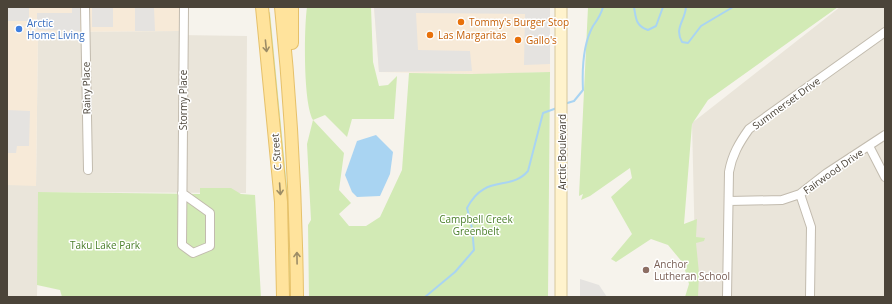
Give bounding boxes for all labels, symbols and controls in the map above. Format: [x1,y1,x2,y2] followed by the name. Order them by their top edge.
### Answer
[469,15,569,29] place label: Tommy's Burger Stop
[27,16,85,42] place label: Arctic Home Living
[456,17,466,27] marker: Tommy's Burger Stop
[14,24,24,34] marker: Arctic Home Living
[438,28,506,42] place label: Las Margaritas
[425,30,435,40] marker: Las Margaritas
[526,33,557,47] place label: Gallo's
[513,35,523,45] marker: Gallo's
[262,39,270,52] one-way arrow
[79,61,93,114] street label: Rainy Place
[176,69,190,130] street label: Stormy Place
[749,73,823,132] street label: Summerset Drive
[555,114,569,190] street label: Arctic Boulevard
[267,133,285,171] street label: C Street
[800,145,866,197] street label: Fairwood Drive
[276,182,283,195] one-way arrow
[439,212,513,238] park label: Campbell Creek Greenbelt
[70,238,141,252] park label: Taku Lake Park
[293,252,301,265] one-way arrow
[654,257,730,283] place label: Anchor Lutheran School
[641,265,651,275] marker: Anchor Lutheran School

